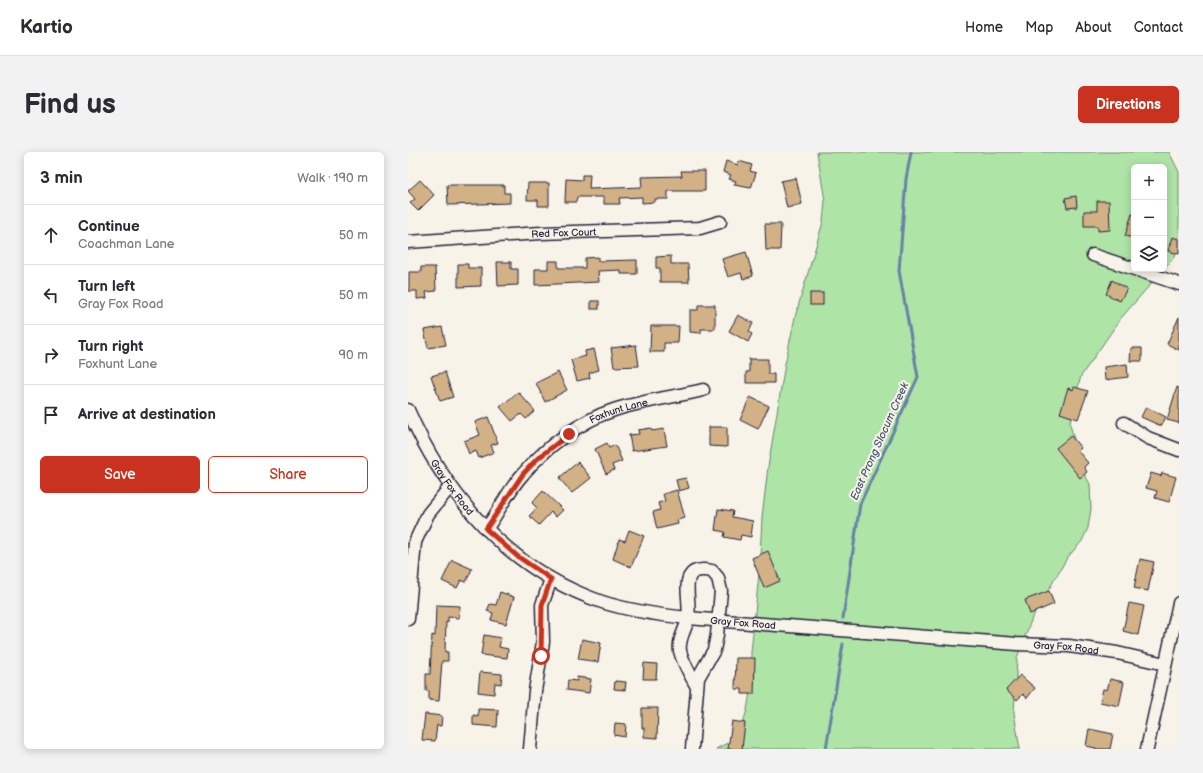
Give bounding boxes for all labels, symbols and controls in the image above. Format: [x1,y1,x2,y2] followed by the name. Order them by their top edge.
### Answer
[20,16,73,39] text: Kartio
[965,19,1003,36] text: Home
[1025,19,1053,36] text: Map
[1075,19,1112,36] text: About
[1134,19,1183,36] text: Contact
[1078,86,1179,123] button: Directions
[24,88,116,121] text: Find us
[1131,164,1167,272] map controls
[1131,164,1167,200] button: +
[40,168,83,188] text: 3 min
[297,170,368,186] text: Walk · 190 m
[1131,200,1167,236] button: −
[78,217,140,236] text: Continue
[40,224,62,246] icon: ahead
[531,226,596,241] street label: Red Fox Court
[339,227,368,243] text: 50 m
[78,236,175,252] text: Coachman Lane
[1131,236,1167,272] button: layers
[78,277,135,296] text: Turn left
[40,284,62,306] icon: left
[339,287,368,303] text: 50 m
[78,296,163,312] text: Gray Fox Road
[78,337,143,356] text: Turn right
[40,344,62,366] icon: right
[339,347,368,363] text: 90 m
[78,356,157,372] text: Foxhunt Lane
[848,380,912,502] water label: East Prong Slocum Creek
[588,397,649,426] street label: Foxhunt Lane
[40,404,62,426] icon: arrive
[78,405,216,424] text: Arrive at destination
[560,425,578,443] route end
[40,456,200,493] button: Save
[208,456,368,493] button: Share
[428,457,476,518] street label: Gray Fox Road
[710,615,777,632] street label: Gray Fox Road
[1033,640,1100,657] street label: Gray Fox Road
[532,647,550,665] route start

